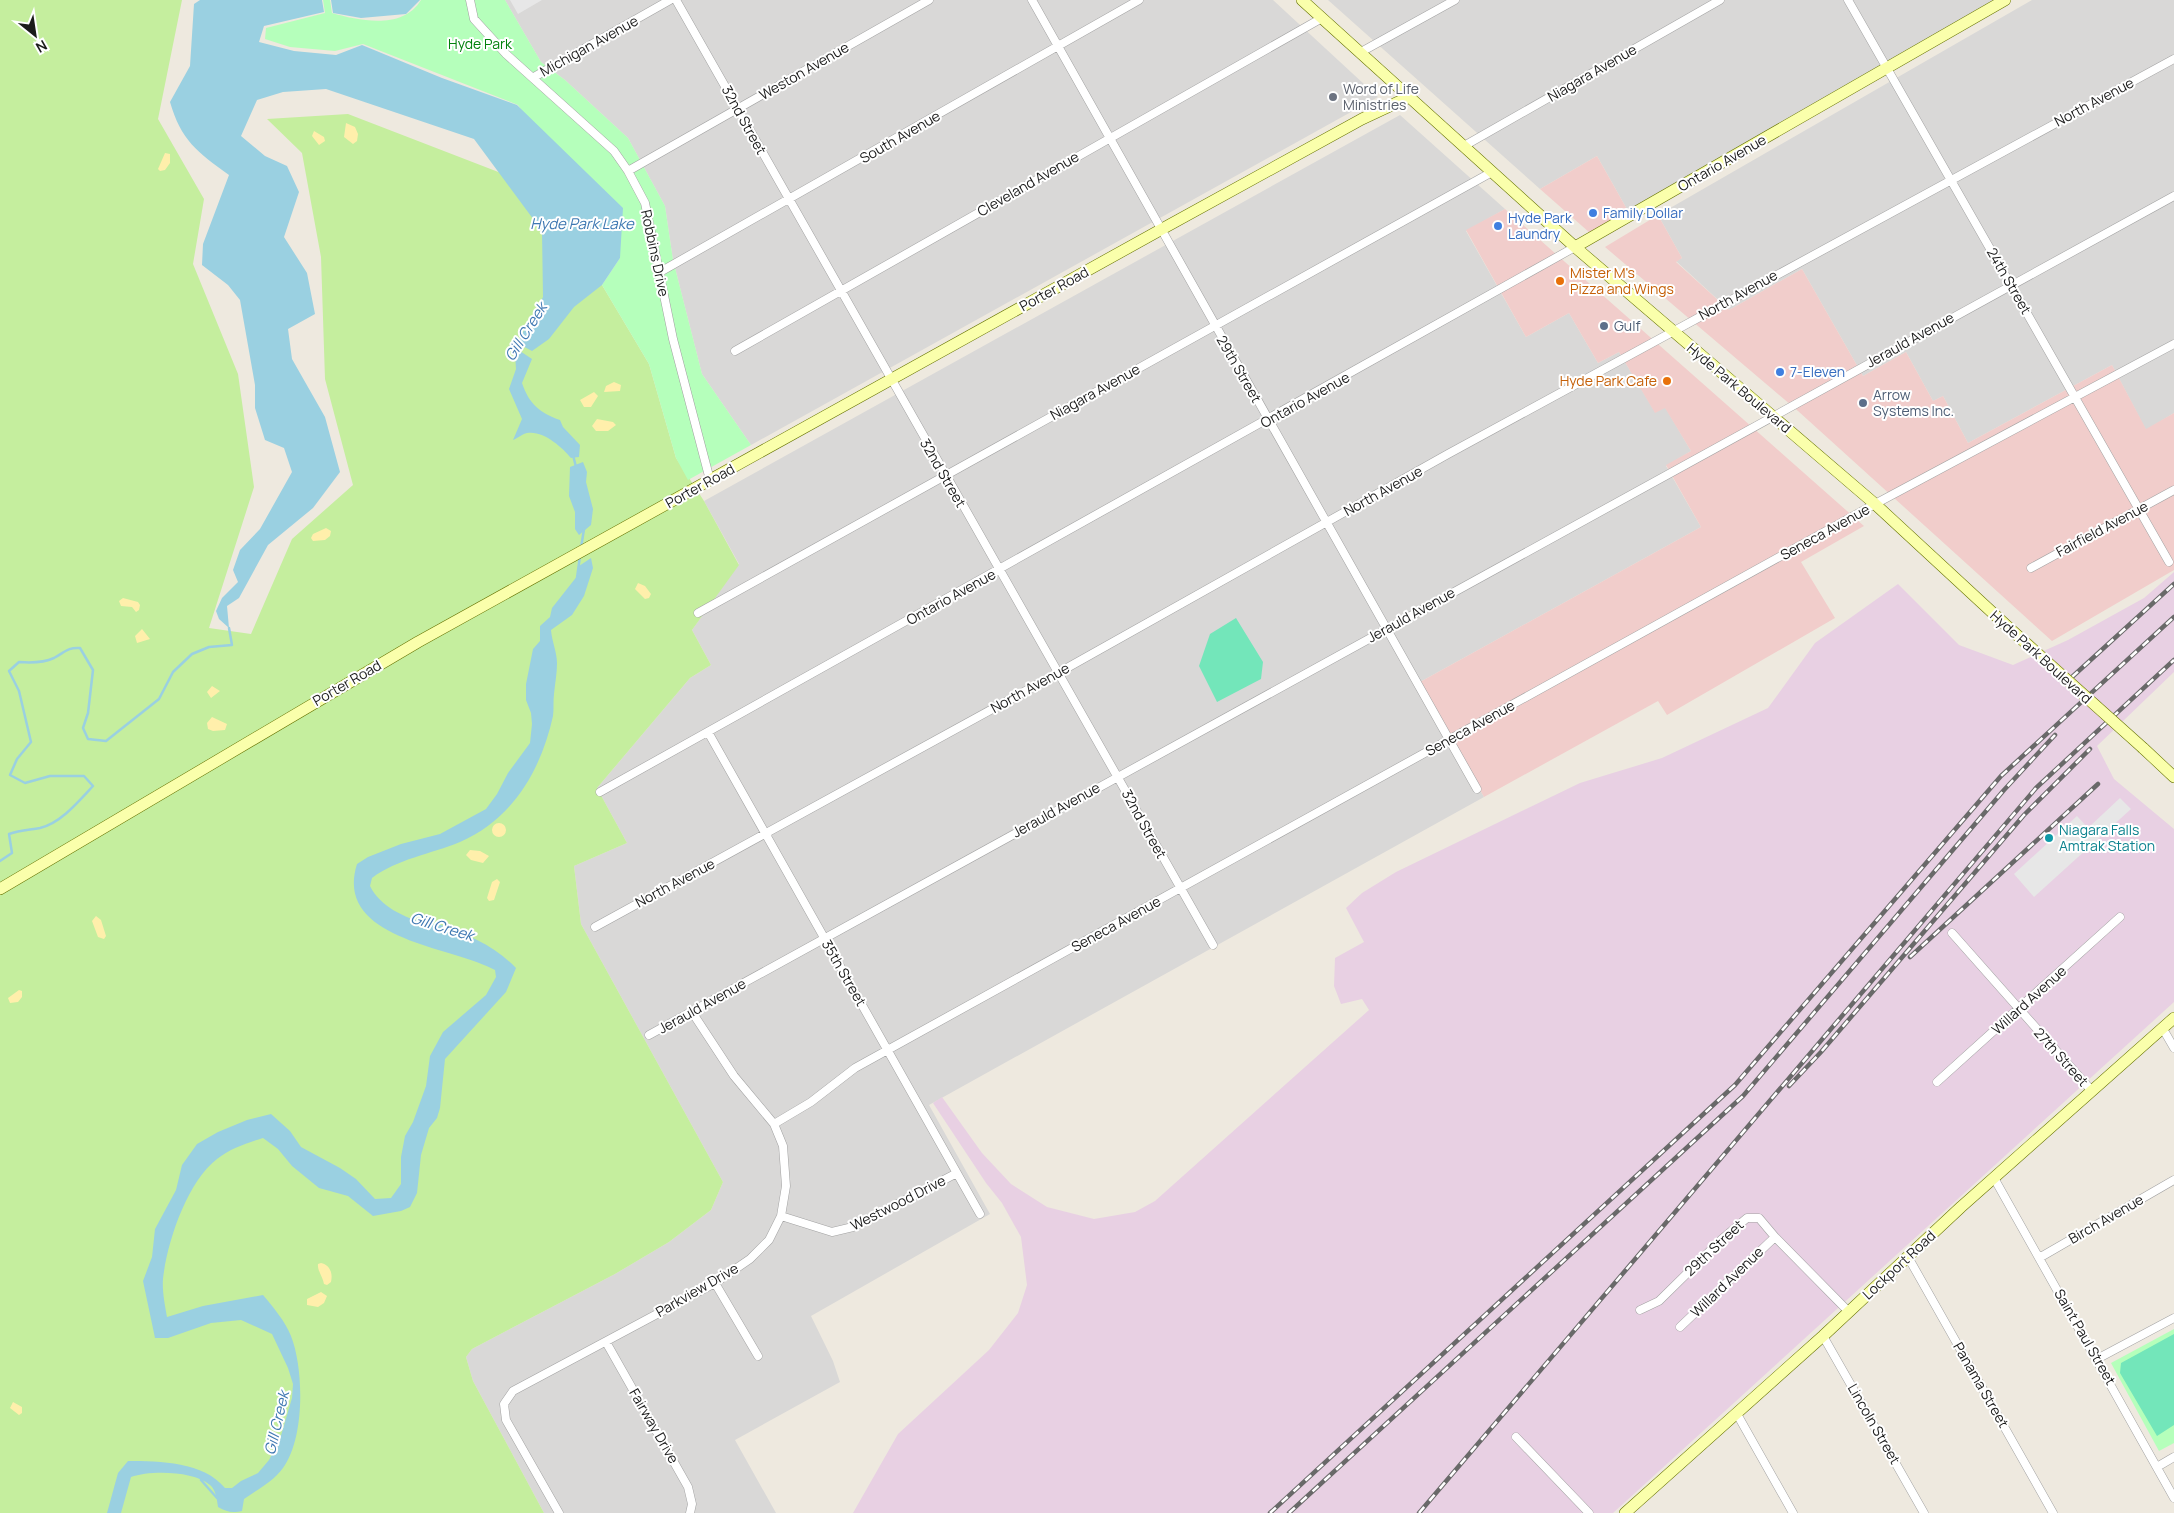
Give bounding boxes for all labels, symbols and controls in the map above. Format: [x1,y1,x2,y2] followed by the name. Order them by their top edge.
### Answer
[10,10,60,60] north arrow
[536,11,641,80] street label: Michigan Avenue
[448,34,513,53] park label: Hyde Park
[33,36,51,57] text: N
[756,37,852,104] street label: Weston Avenue
[1544,39,1640,106] street label: Niagara Avenue
[2051,73,2137,131] street label: North Avenue
[1343,79,1419,114] place label: Word of Life Ministries
[718,82,771,158] street label: 32nd Street
[1327,91,1339,103] marker: Word of Life Ministries
[856,106,943,167] street label: South Avenue
[1674,130,1769,196] street label: Ontario Avenue
[973,147,1082,220] street label: Cleveland Avenue
[1603,203,1683,222] place label: Family Dollar
[1587,207,1599,219] marker: Family Dollar
[637,208,674,298] street label: Robbins Drive
[1508,208,1573,243] place label: Hyde Park Laundry
[530,213,635,234] water label: Hyde Park Lake
[1492,220,1504,232] marker: Hyde Park Laundry
[1983,244,2036,318] street label: 24th Street
[1016,262,1092,315] street label: Porter Road
[1570,263,1674,298] place label: Mister M's Pizza and Wings
[1695,265,1781,324] street label: North Avenue
[1554,275,1566,287] marker: Mister M's Pizza and Wings
[499,296,553,365] water label: Gill Creek
[1862,308,1957,372] street label: Jerauld Avenue
[1614,316,1640,335] place label: Gulf
[1598,320,1610,332] marker: Gulf
[1213,332,1266,406] street label: 29th Street
[1683,338,1795,437] street label: Hyde Park Boulevard
[1046,359,1143,424] street label: Niagara Avenue
[1790,362,1845,381] place label: 7-Eleven
[1774,366,1786,378] marker: 7-Eleven
[1257,367,1353,432] street label: Ontario Avenue
[1560,371,1657,390] place label: Hyde Park Cafe
[1661,375,1673,387] marker: Hyde Park Cafe
[1873,385,1954,420] place label: Arrow Systems Inc.
[1857,397,1869,409] marker: Arrow Systems Inc.
[916,435,971,511] street label: 32nd Street
[662,459,738,512] street label: Porter Road
[1340,461,1426,520] street label: North Avenue
[2052,496,2151,561] street label: Fairfield Avenue
[1777,499,1873,564] street label: Seneca Avenue
[903,564,999,629] street label: Ontario Avenue
[1363,583,1458,647] street label: Jerauld Avenue
[1986,606,2096,707] street label: Hyde Park Boulevard
[309,655,385,710] street label: Porter Road
[987,658,1073,717] street label: North Avenue
[1422,695,1518,760] street label: Seneca Avenue
[1008,778,1103,842] street label: Jerauld Avenue
[1118,786,1171,862] street label: 32nd Street
[2059,820,2155,855] place label: Niagara Falls Amtrak Station
[2043,832,2055,844] marker: Niagara Falls Amtrak Station
[632,854,718,912] street label: North Avenue
[1068,891,1164,956] street label: Seneca Avenue
[408,907,479,947] water label: Gill Creek
[818,936,871,1010] street label: 35th Street
[1987,961,2070,1038] street label: Willard Avenue
[654,974,749,1038] street label: Jerauld Avenue
[2030,1023,2093,1090] street label: 27th Street
[847,1170,949,1235] street label: Westwood Drive
[2065,1189,2147,1248] street label: Birch Avenue
[1680,1215,1748,1280] street label: 29th Street
[1858,1226,1939,1303] street label: Lockport Road
[1686,1242,1767,1321] street label: Willard Avenue
[652,1258,742,1321] street label: Parkview Drive
[2050,1285,2121,1389] street label: Saint Paul Street
[1949,1339,2014,1431] street label: Panama Street
[1844,1380,1905,1468] street label: Lincoln Street
[625,1385,684,1467] street label: Fairway Drive
[259,1386,295,1457] water label: Gill Creek

